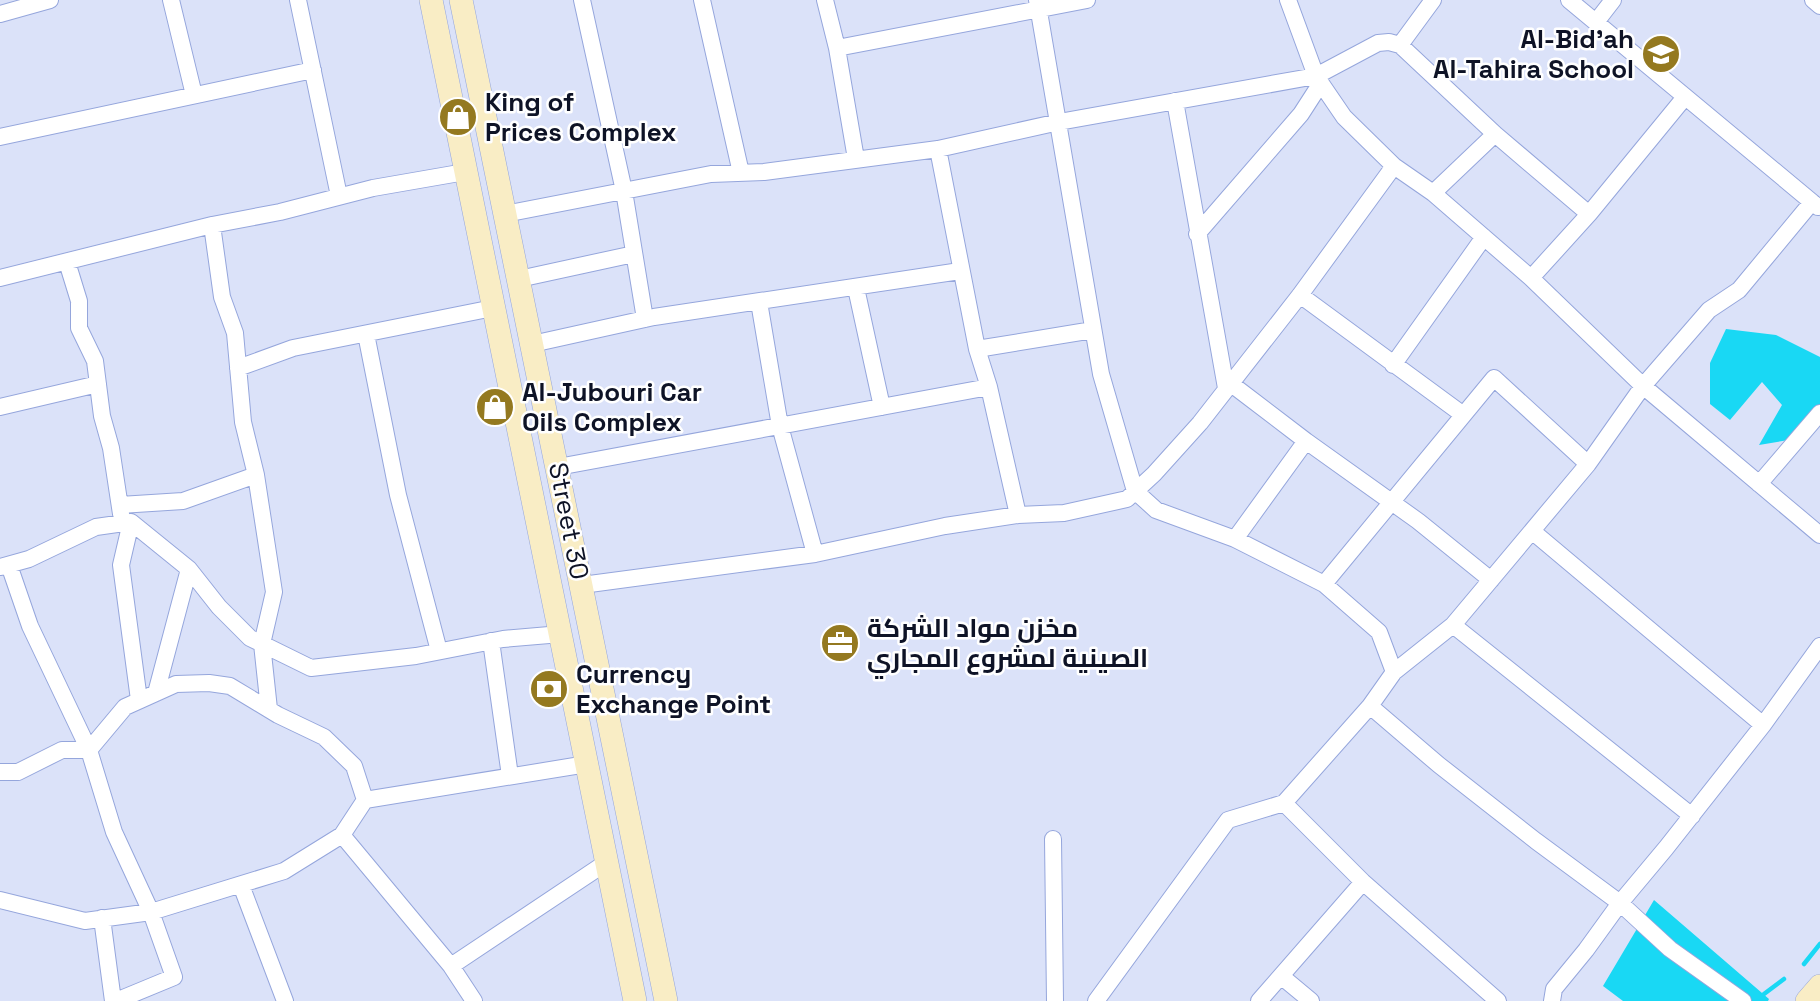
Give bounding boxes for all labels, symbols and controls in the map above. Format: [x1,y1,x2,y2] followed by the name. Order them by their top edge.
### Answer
[1433,22,1634,86] place label: Al-Bid’ah Al-Tahira School
[1640,33,1682,75] school or university icon: Al-Bid’ah Al-Tahira School
[485,85,676,149] place label: King of Prices Complex
[437,96,479,138] shop icon: King of Prices Complex
[522,375,702,439] place label: Al-Jubouri Car Oils Complex
[474,386,516,428] shop icon: Al-Jubouri Car Oils Complex
[541,460,597,582] street label: Street 30
[867,611,1148,679] place label: مخزن مواد الشركة الصينية لمشروع المجاري
[819,622,861,664] office icon: مخزن مواد الشركة الصينية لمشروع المجاري
[576,657,771,721] place label: Currency Exchange Point
[528,668,570,710] bank icon: Currency Exchange Point

